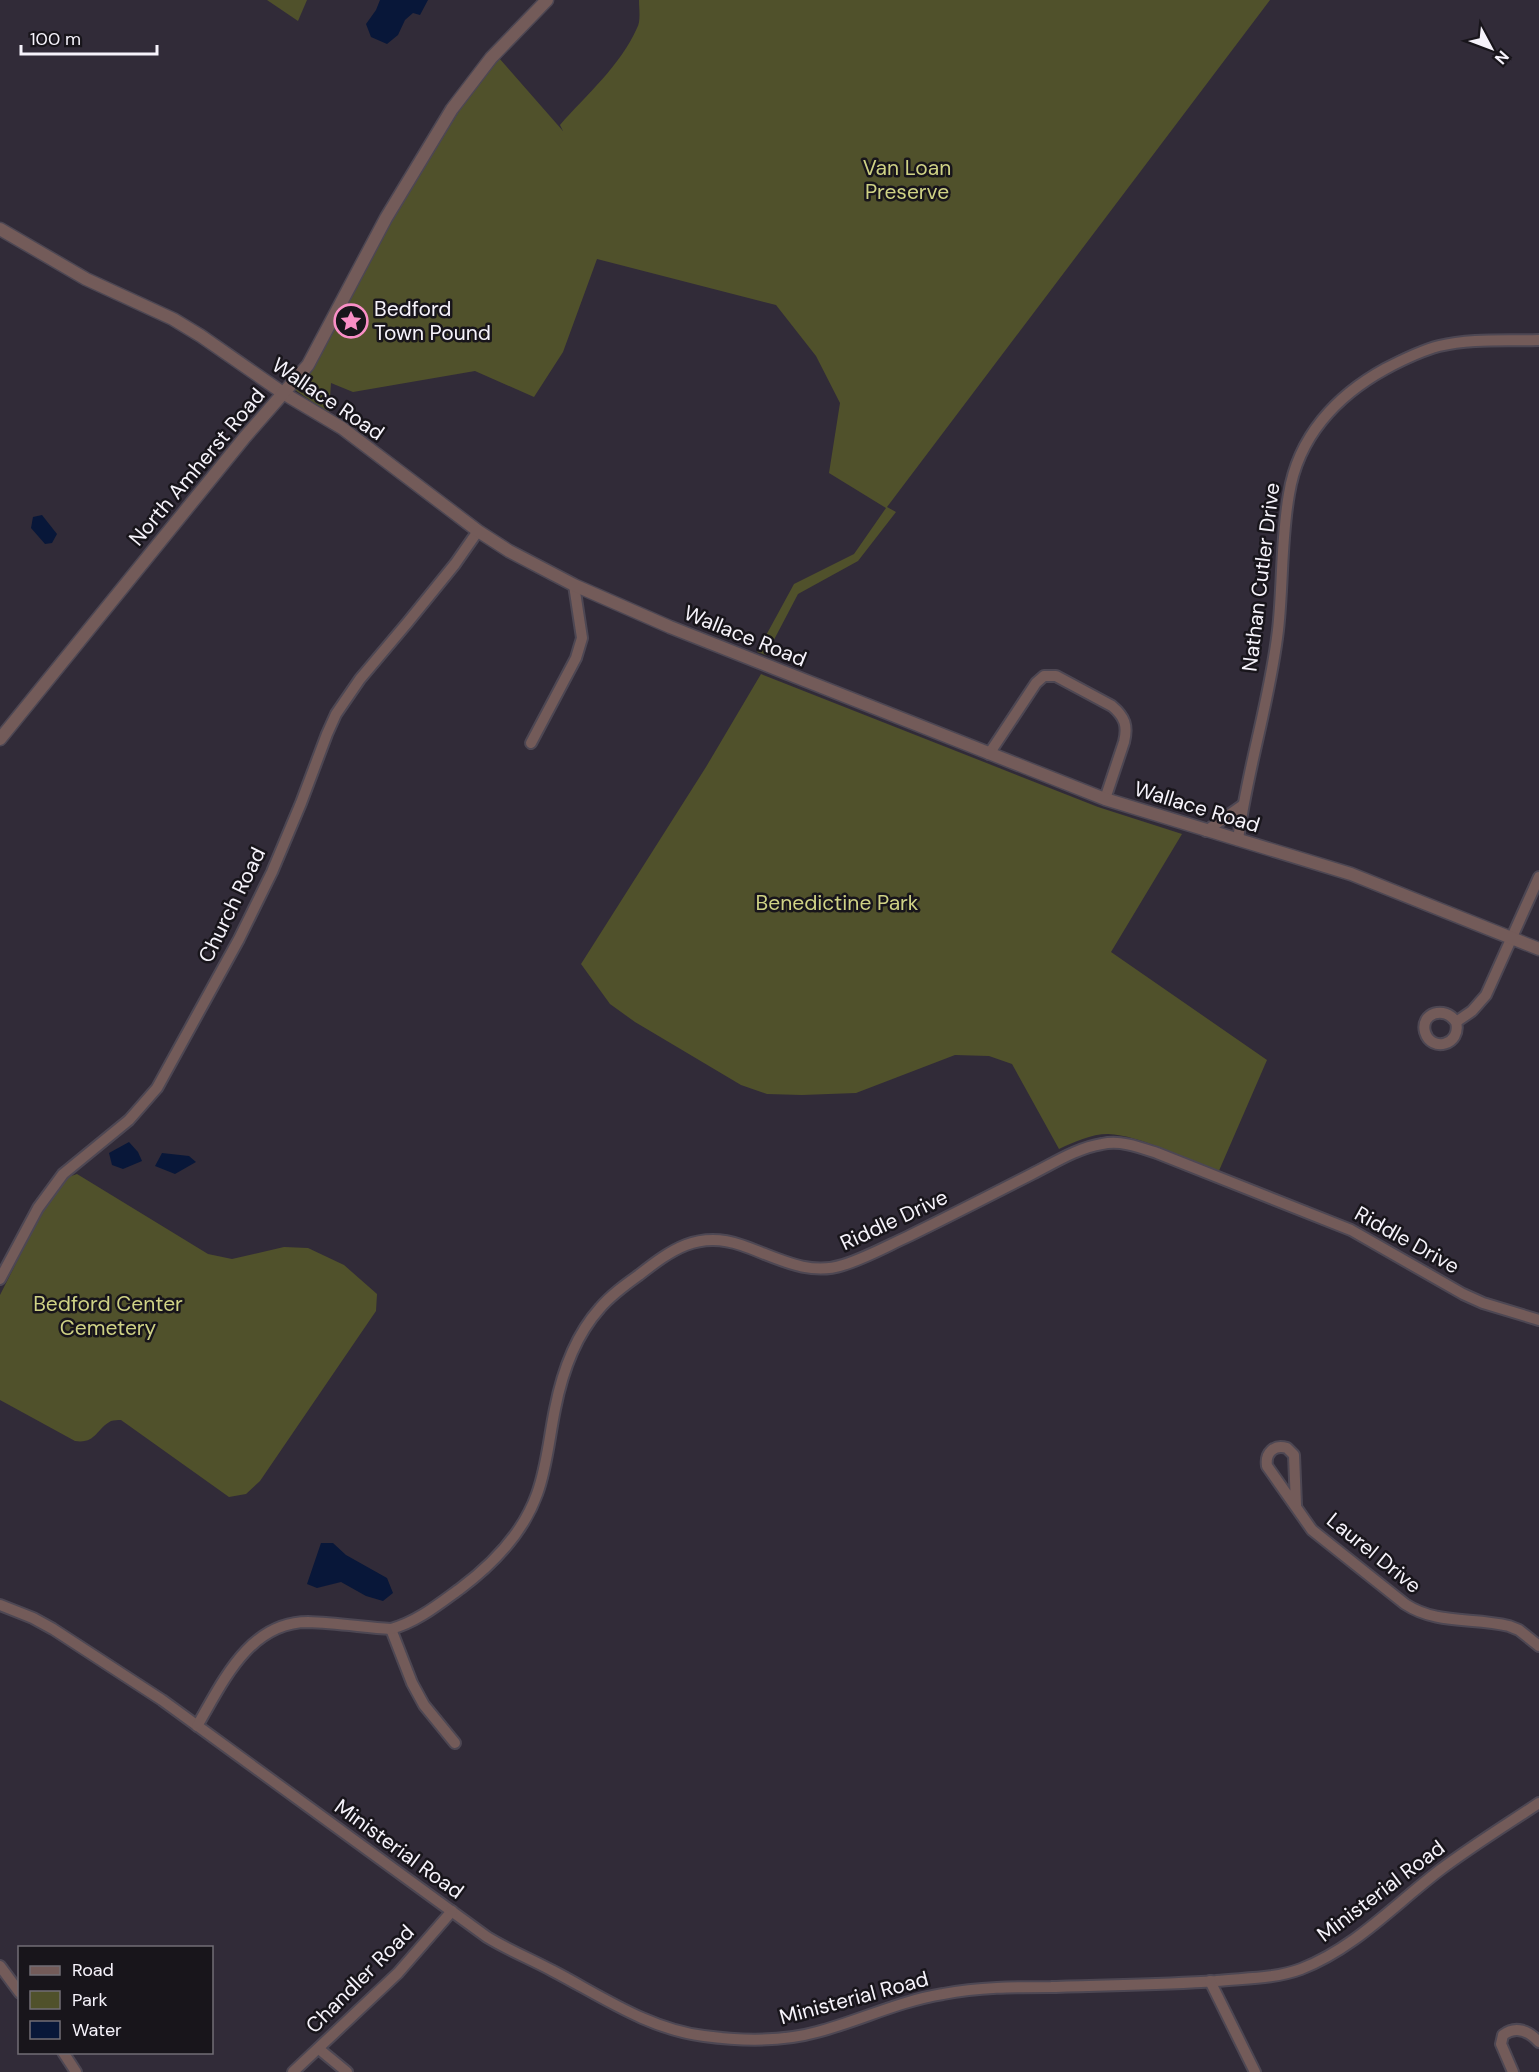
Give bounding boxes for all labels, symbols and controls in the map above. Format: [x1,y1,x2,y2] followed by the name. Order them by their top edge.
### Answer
[21,18,158,56] scale bar
[1461,18,1521,78] north arrow
[30,27,81,51] text: 100 m
[1490,46,1514,69] text: N
[863,154,951,206] park label: Van Loan Preserve
[374,295,491,347] place label: Bedford Town Pound
[333,303,369,339] place icon: Bedford Town Pound
[266,351,390,447] street label: Wallace Road
[123,382,271,552] street label: North Amherst Road
[1236,481,1286,673] street label: Nathan Cutler Drive
[680,599,810,673] street label: Wallace Road
[1131,775,1263,839] street label: Wallace Road
[192,843,272,967] street label: Church Road
[756,889,919,917] park label: Benedictine Park
[836,1183,952,1257] street label: Riddle Drive
[1350,1200,1464,1280] street label: Riddle Drive
[33,1290,183,1342] park label: Bedford Center Cemetery
[1321,1506,1427,1600] street label: Laurel Drive
[329,1793,469,1905] street label: Ministerial Road
[1311,1834,1451,1948] street label: Ministerial Road
[300,1919,420,2039] street label: Chandler Road
[18,1946,213,2054] legend
[72,1958,114,1982] text: Road
[776,1965,932,2031] street label: Ministerial Road
[72,1988,108,2012] text: Park
[72,2018,122,2042] text: Water

